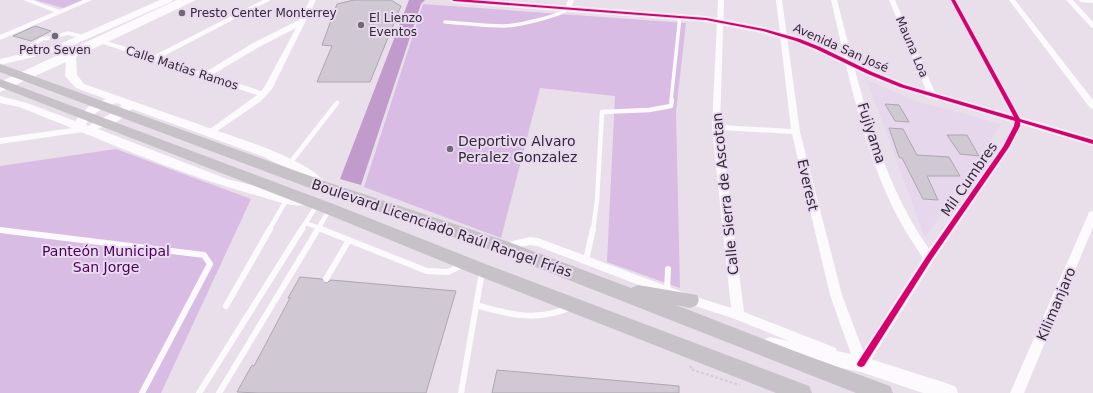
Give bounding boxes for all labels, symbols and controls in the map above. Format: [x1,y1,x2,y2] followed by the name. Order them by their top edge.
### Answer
[190,6,337,20] place label: Presto Center Monterrey
[177,8,187,18] marker: Presto Center Monterrey
[369,11,422,39] place label: El Lienzo Eventos
[893,14,931,80] street label: Mauna Loa
[356,20,366,30] marker: El Lienzo Eventos
[791,21,891,75] street label: Avenida San José
[50,31,60,41] marker: Petro Seven
[19,43,91,57] place label: Petro Seven
[124,43,240,93] street label: Calle Matías Ramos
[855,101,889,165] street label: Fujiyama
[709,112,741,276] street label: Calle Sierra de Ascotan
[458,133,577,165] place label: Deportivo Alvaro Peralez Gonzalez
[938,139,1000,219] street label: Mil Cumbres
[445,144,455,154] marker: Deportivo Alvaro Peralez Gonzalez
[794,158,822,213] street label: Everest
[310,176,574,280] street label: Boulevard Licenciado Raúl Rangel Frías
[42,243,170,275] park label: Panteón Municipal San Jorge
[1033,265,1079,343] street label: Kilimanjaro

